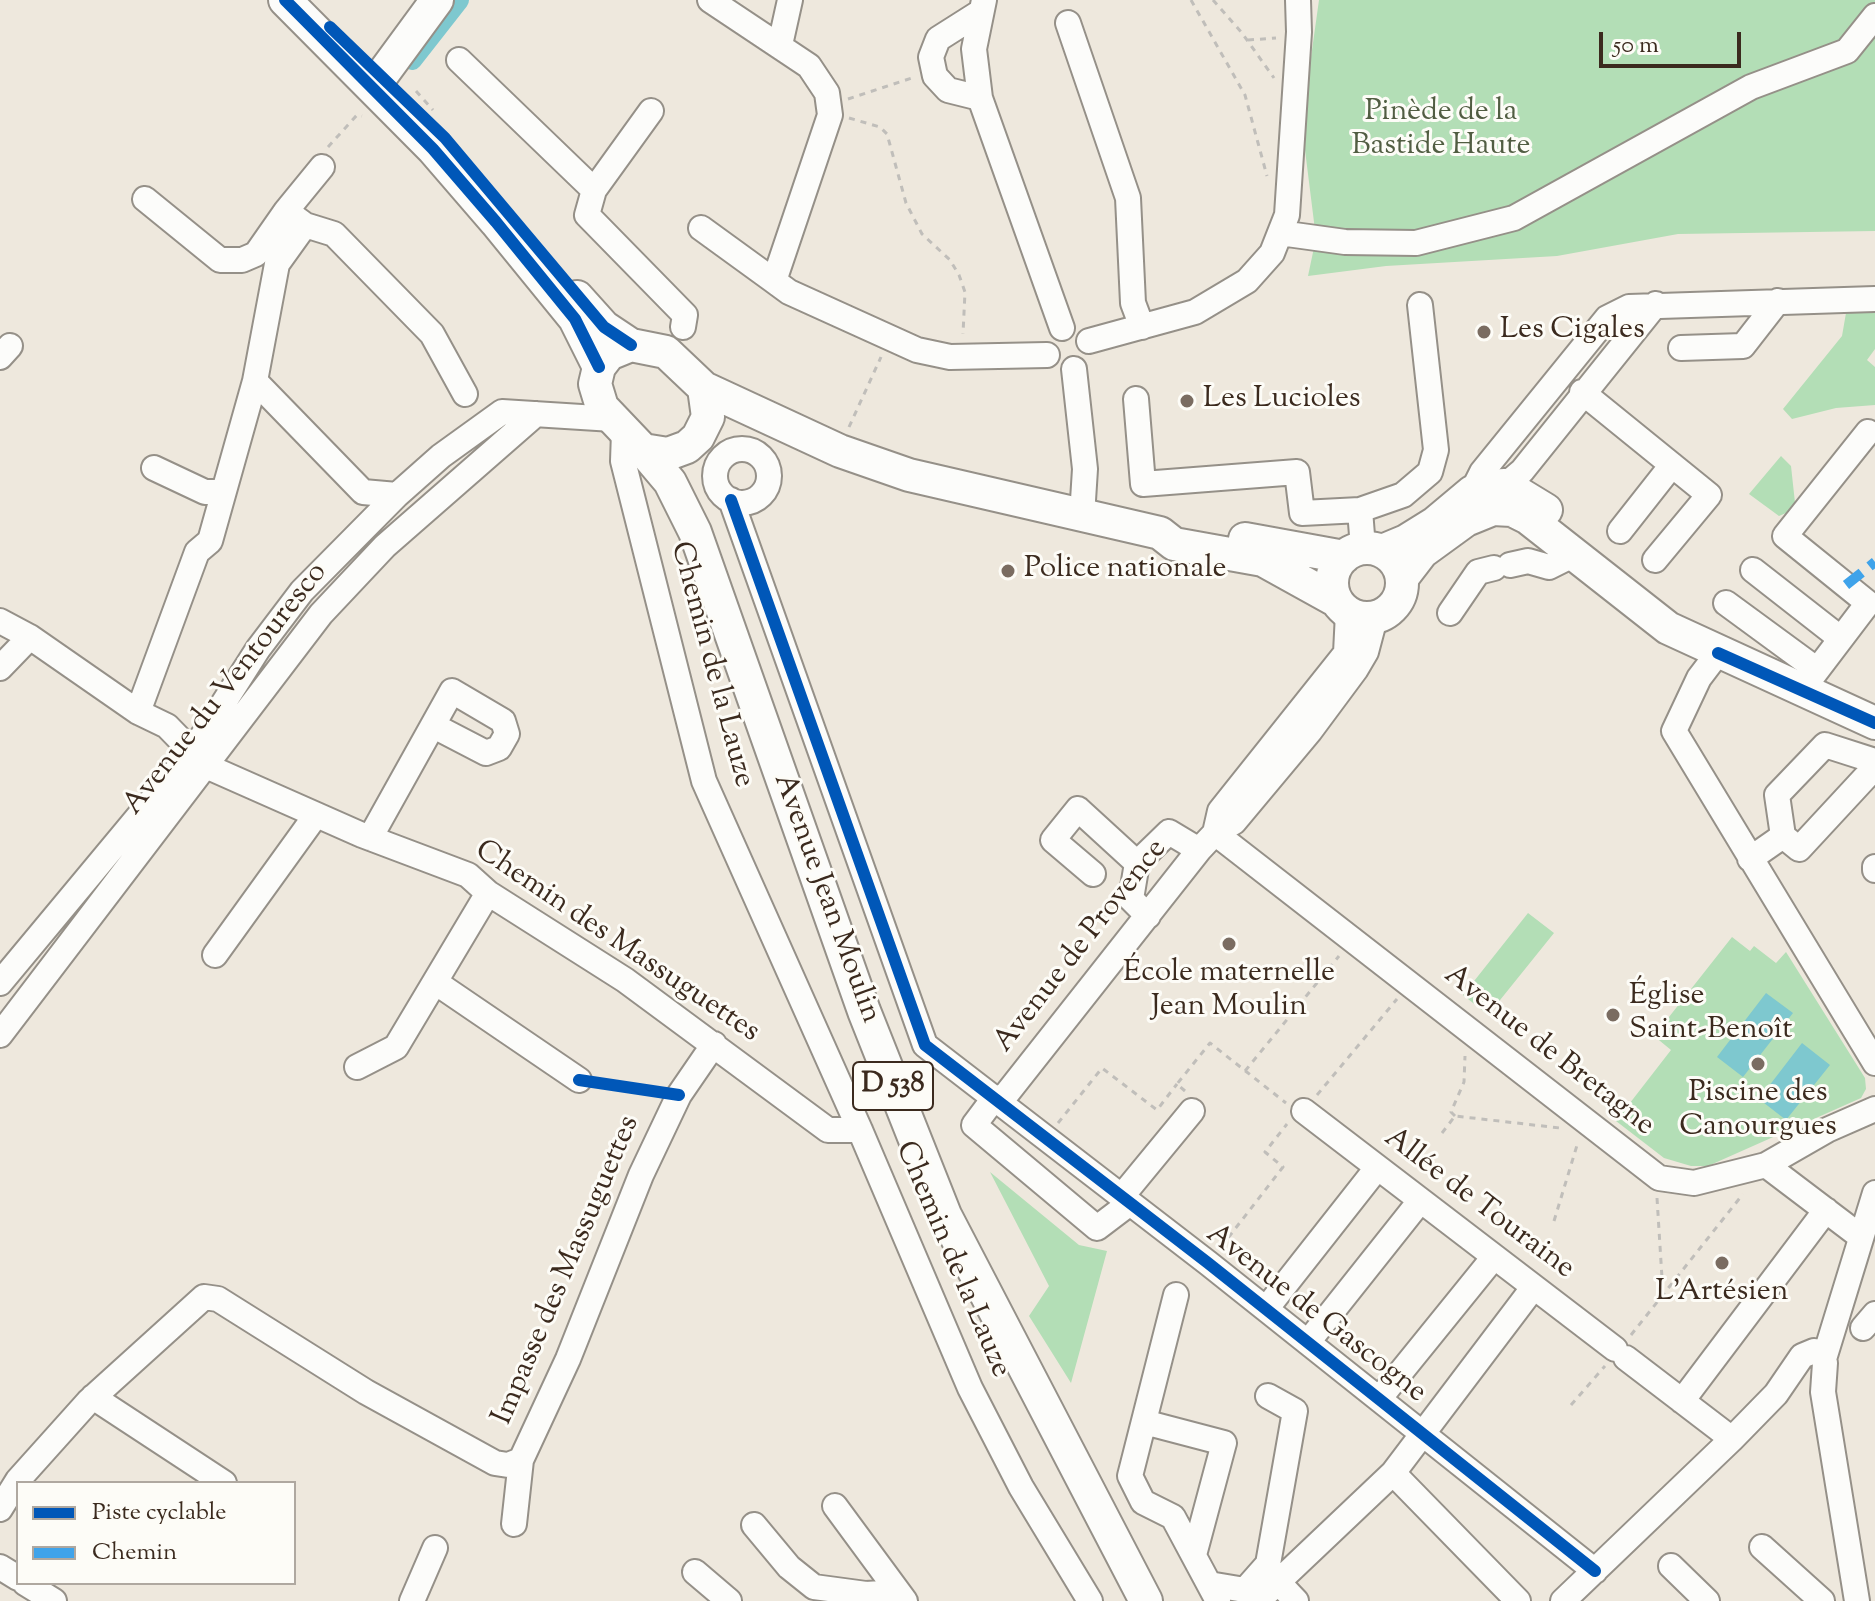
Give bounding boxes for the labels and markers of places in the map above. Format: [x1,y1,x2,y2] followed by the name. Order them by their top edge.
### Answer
[1500,314,1645,350] place label: Les Cigales
[1475,323,1493,341] marker: Les Cigales
[1203,383,1361,419] place label: Les Lucioles
[1178,392,1196,410] marker: Les Lucioles
[1024,553,1226,589] place label: Police nationale
[999,562,1017,580] marker: Police nationale
[1220,935,1238,953] marker: École maternelle Jean Moulin
[1123,957,1335,1028] place label: École maternelle Jean Moulin
[1629,980,1792,1050] place label: Église Saint-Benoît
[1604,1006,1622,1024] marker: Église Saint-Benoît
[1749,1055,1767,1073] marker: Piscine des Canourgues
[1679,1077,1837,1148] place label: Piscine des Canourgues
[1713,1254,1731,1272] marker: L'Artésien
[1656,1276,1788,1312] place label: L'Artésien

